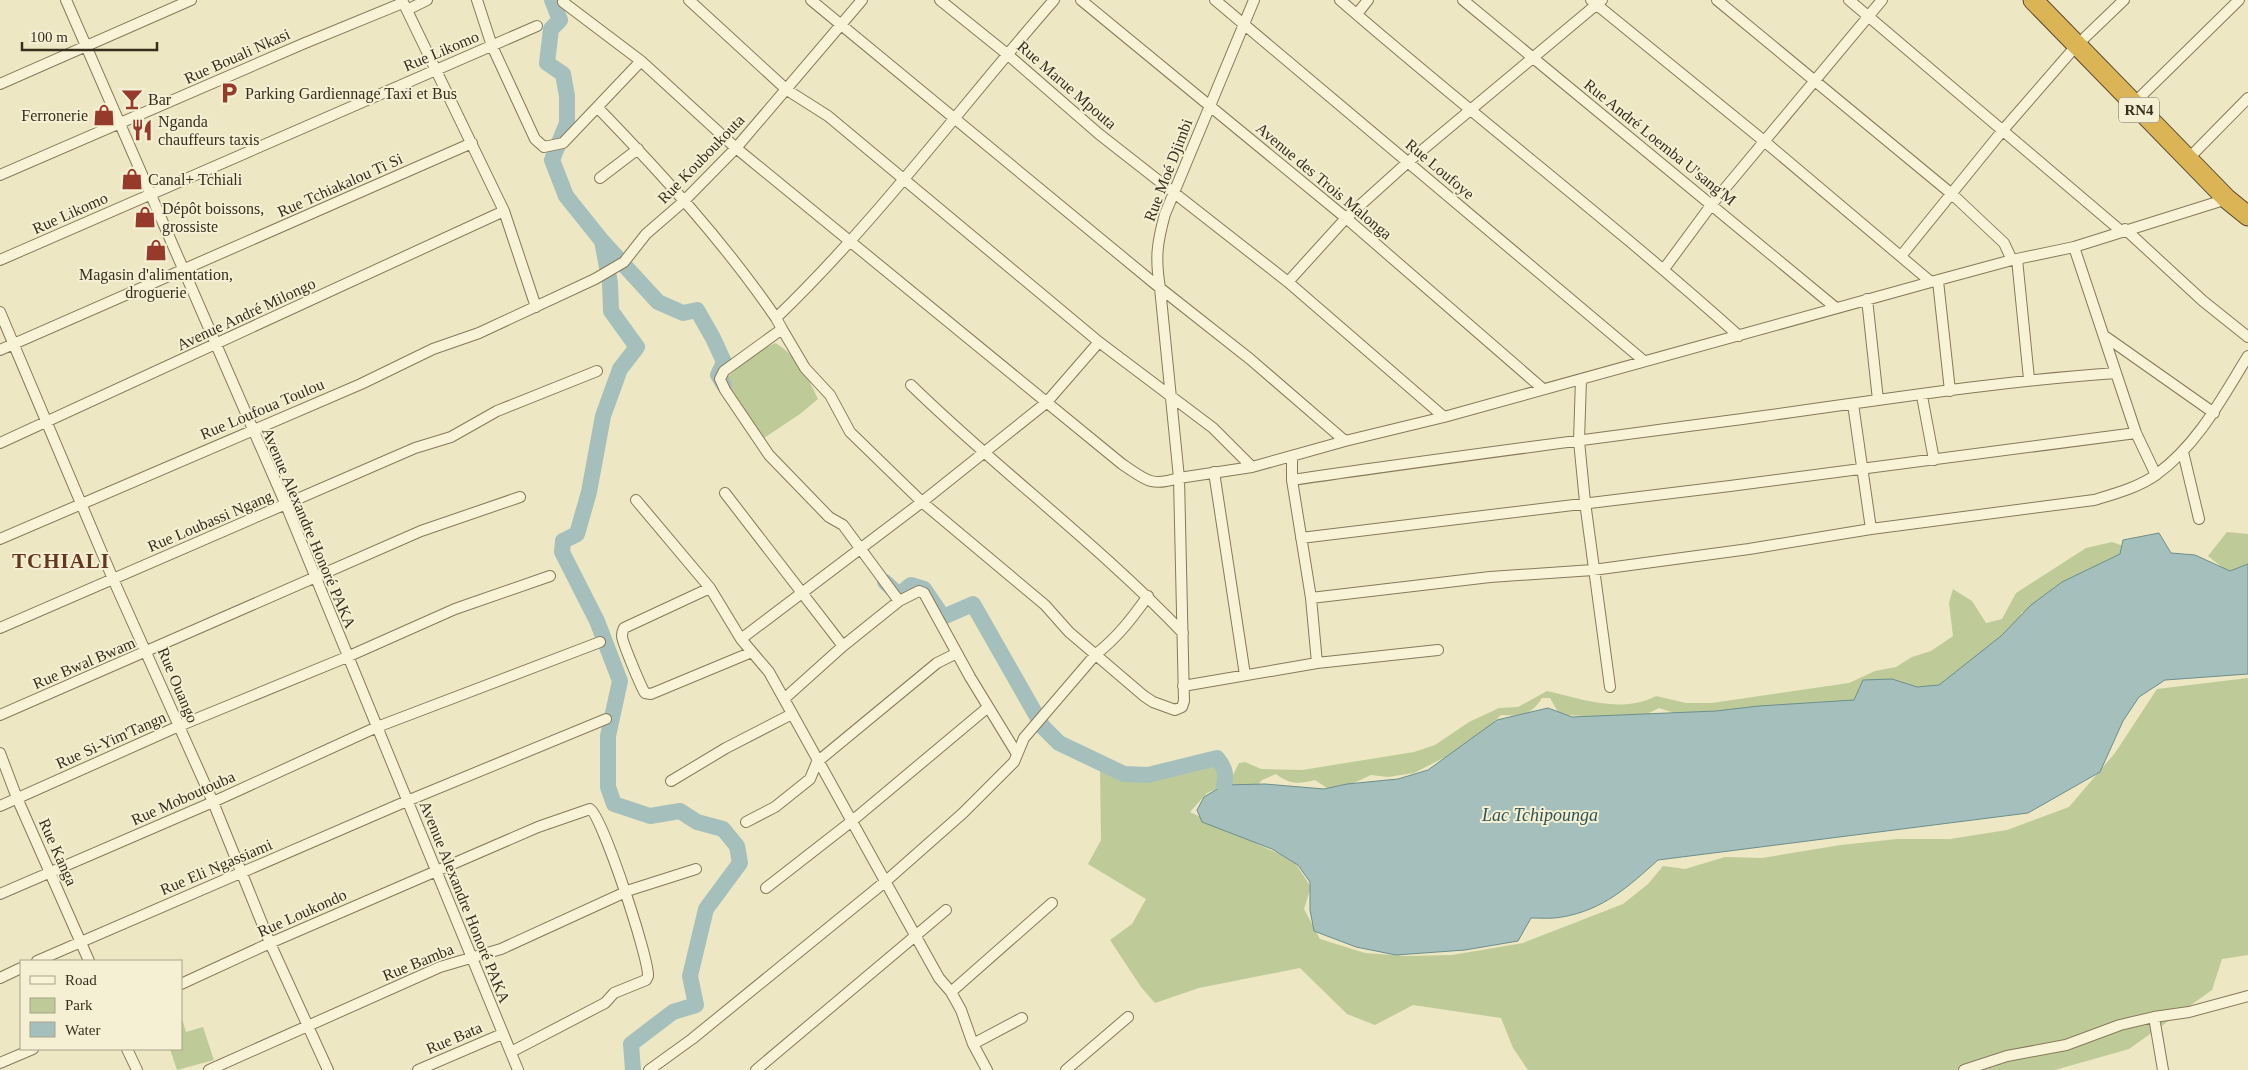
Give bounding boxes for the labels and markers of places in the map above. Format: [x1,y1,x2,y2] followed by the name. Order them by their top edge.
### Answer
[216,80,242,106] parking icon: Parking Gardiennage Taxi et Bus
[245,85,457,103] place label: Parking Gardiennage Taxi et Bus
[119,86,145,112] bar icon: Bar
[148,91,172,108] place label: Bar
[91,102,117,128] shop icon: Ferronerie
[21,107,88,124] place label: Ferronerie
[158,113,259,148] place label: Nganda chauffeurs taxis
[129,117,155,143] restaurant icon: Nganda chauffeurs taxis
[119,166,145,192] shop icon: Canal+ Tchiali
[148,171,243,188] place label: Canal+ Tchiali
[162,200,264,236] place label: Dépôt boissons, grossiste
[132,204,158,230] shop icon: Dépôt boissons, grossiste
[143,237,169,263] shop icon: Magasin d'alimentation, droguerie
[79,266,233,302] place label: Magasin d'alimentation, droguerie

